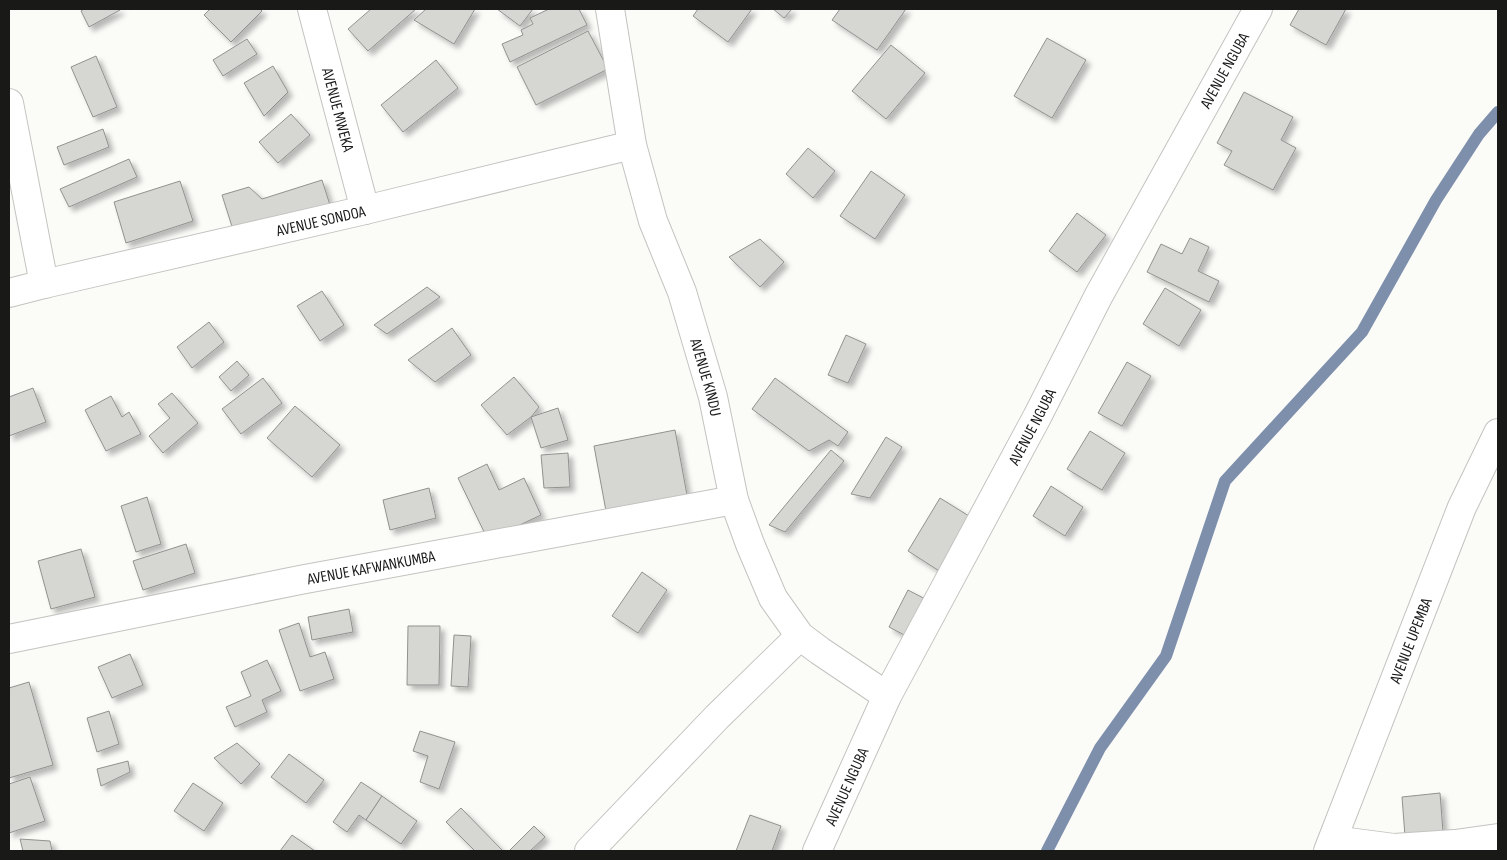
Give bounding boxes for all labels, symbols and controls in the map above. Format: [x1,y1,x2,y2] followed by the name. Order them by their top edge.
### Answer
[1196,30,1254,113] street label: AVENUE NGUBA
[317,65,357,154] street label: AVENUE MWEKA
[274,202,367,241] street label: AVENUE SONDOA
[685,336,725,418] street label: AVENUE KINDU
[1005,386,1061,469] street label: AVENUE NGUBA
[305,547,437,590] street label: AVENUE KAFWANKUMBA
[1386,595,1437,687] street label: AVENUE UPEMBA
[821,745,873,830] street label: AVENUE NGUBA

